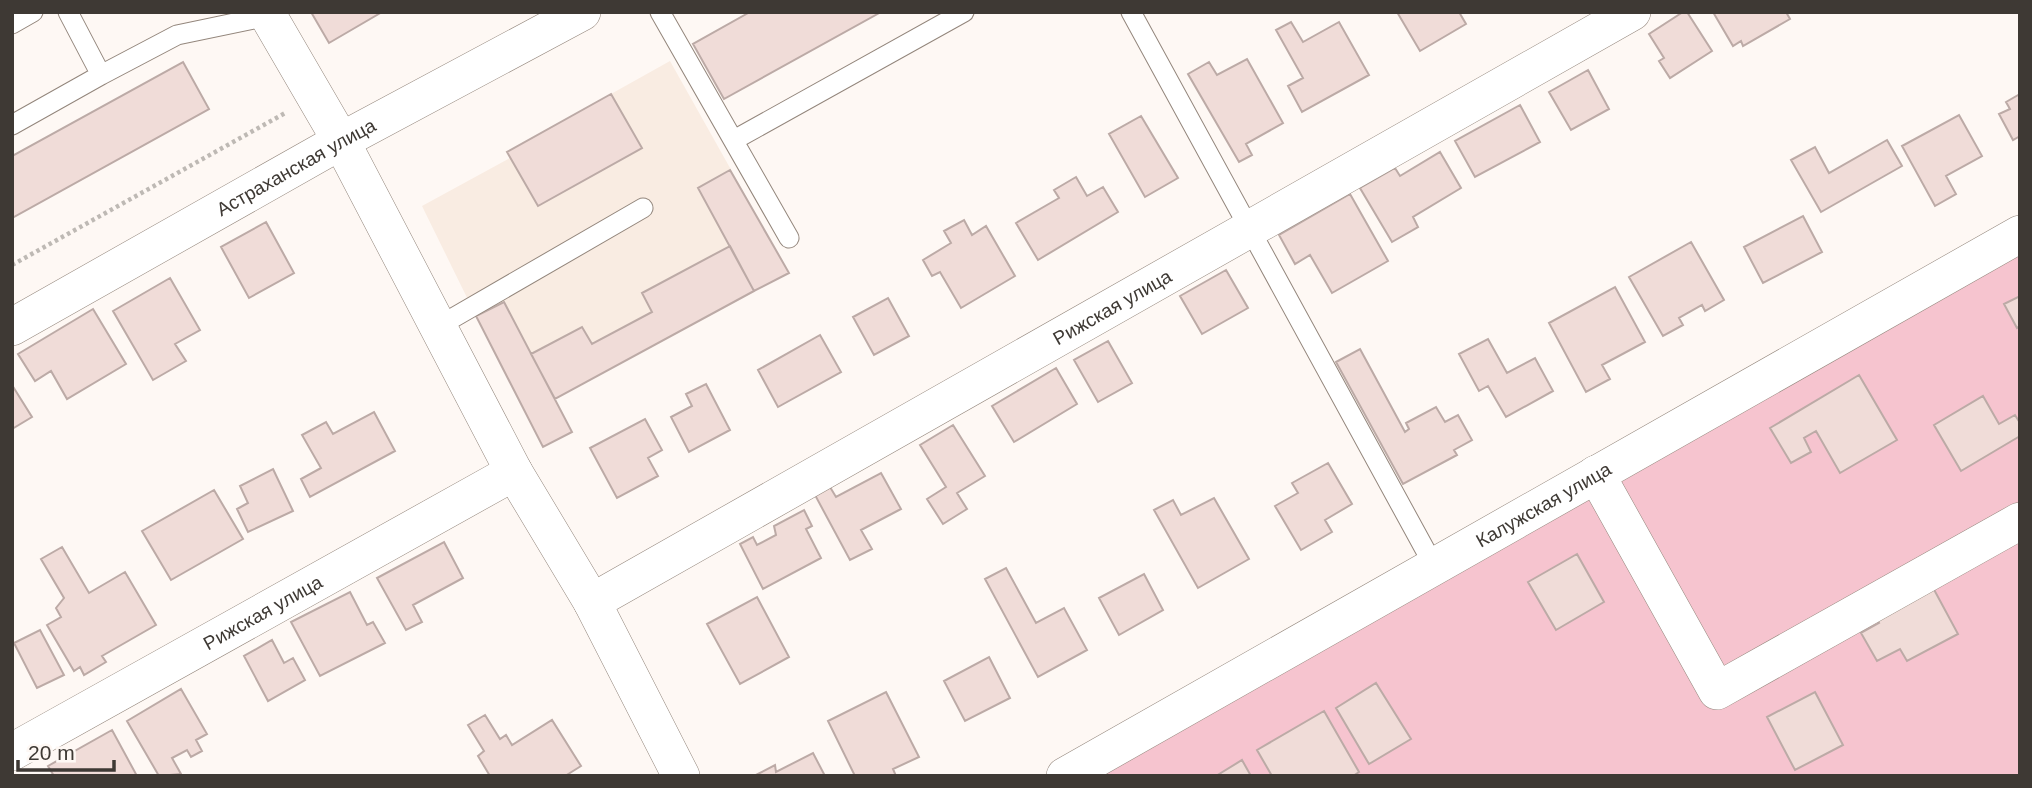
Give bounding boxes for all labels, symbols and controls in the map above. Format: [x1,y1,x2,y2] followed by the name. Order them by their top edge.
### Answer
[213,114,379,220] street label: Астраханская улица
[1049,265,1175,349] street label: Рижская улица
[1472,458,1615,551] street label: Калужская улица
[200,571,326,654] street label: Рижская улица
[18,728,114,772] scale bar
[28,741,75,764] text: 20 m

